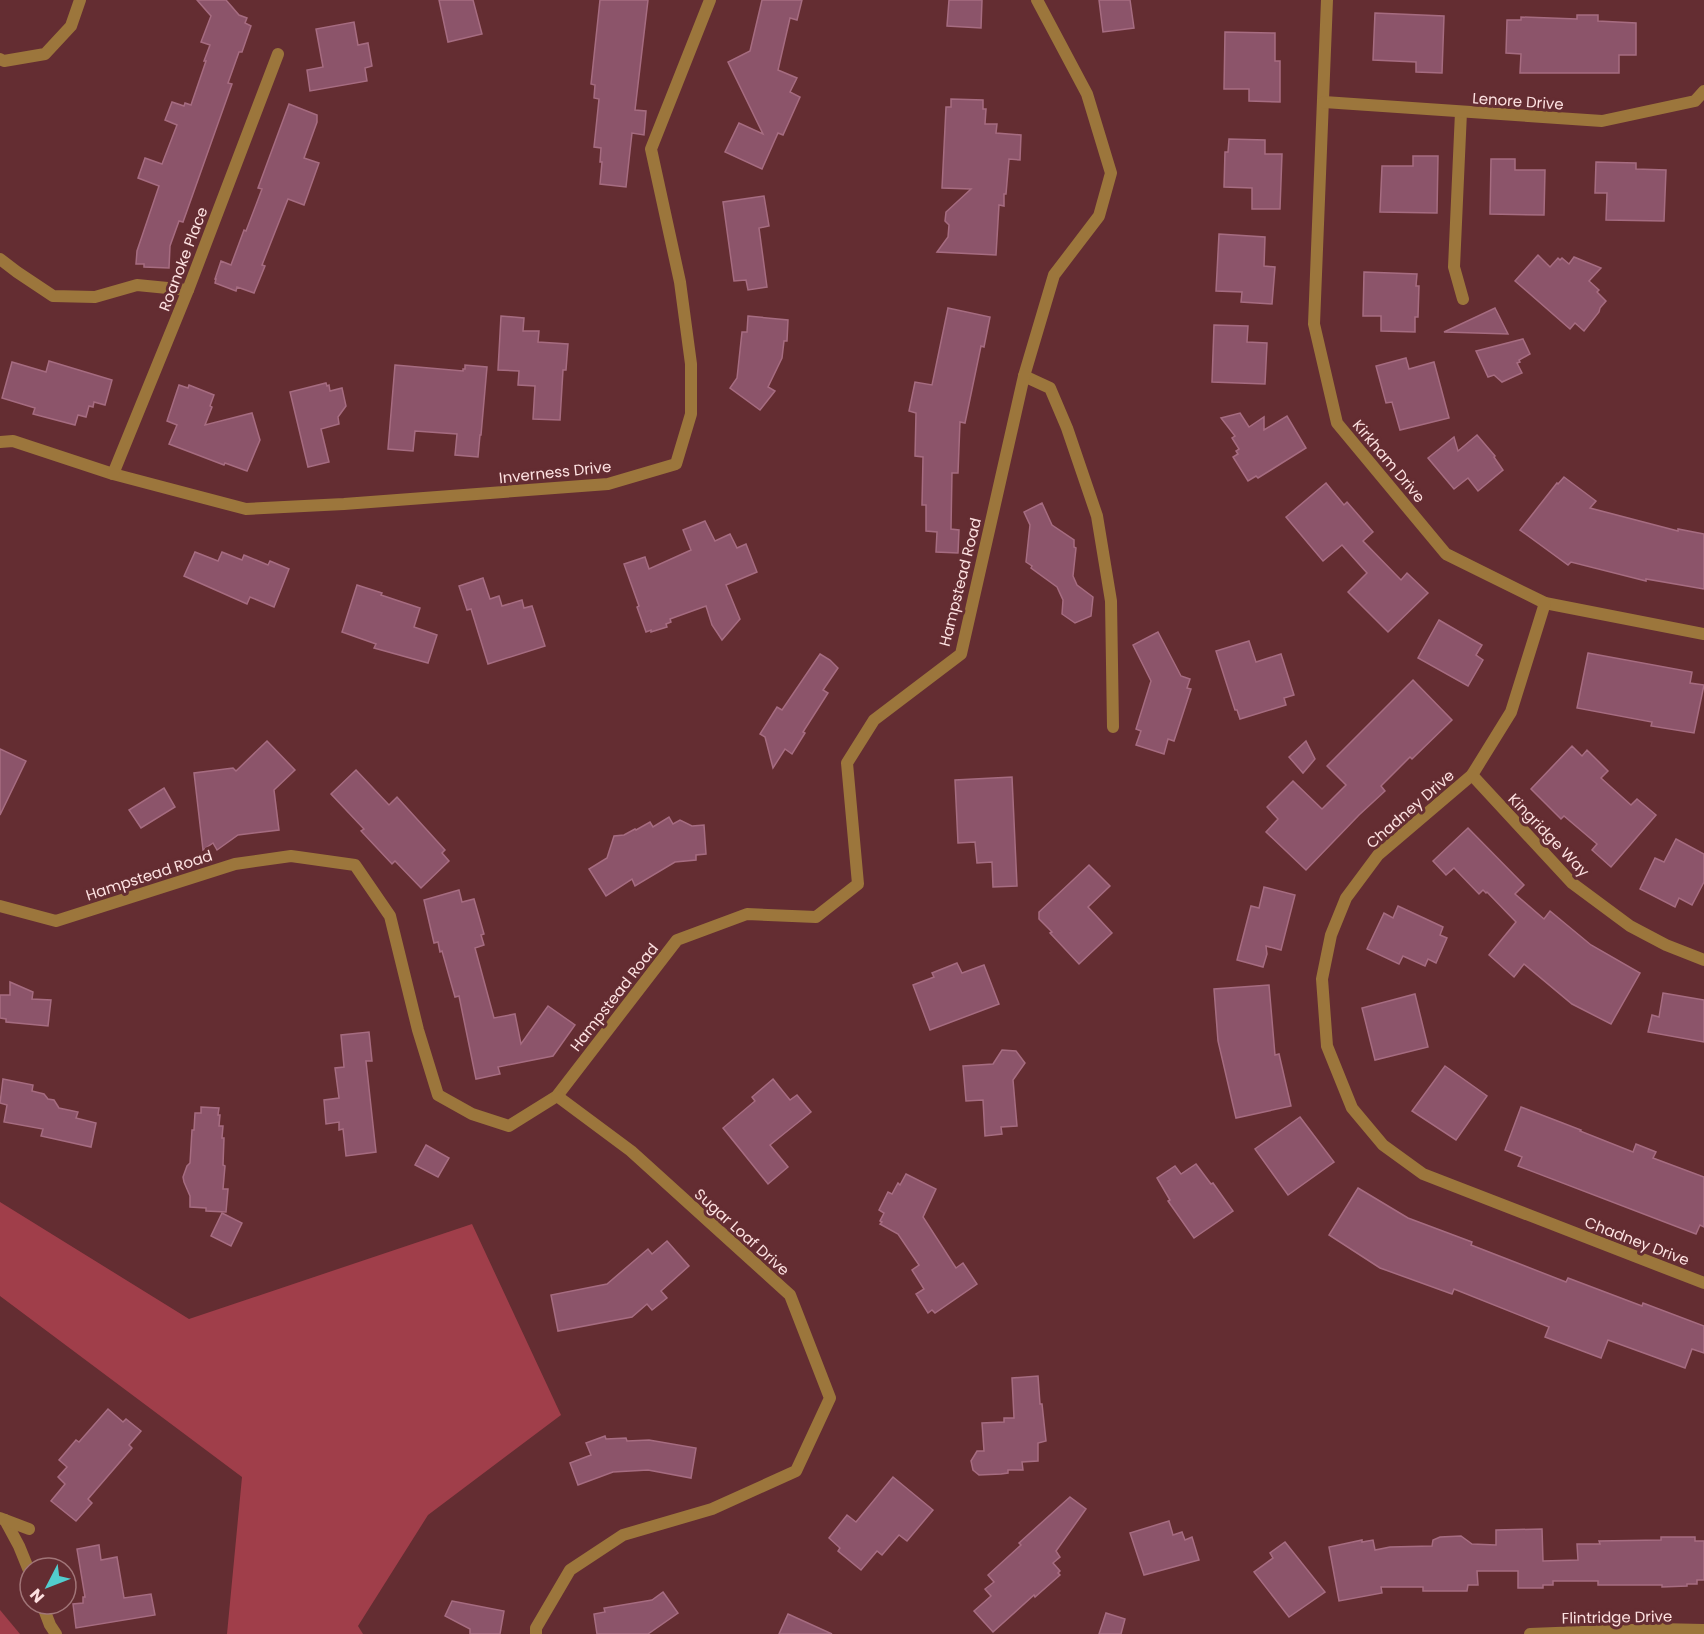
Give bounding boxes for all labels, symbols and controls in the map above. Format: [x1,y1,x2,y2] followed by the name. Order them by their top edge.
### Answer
[1472,87,1564,115] street label: Lenore Drive
[153,204,213,314] street label: Roanoke Place
[1348,415,1430,507] street label: Kirkham Drive
[498,456,612,488] street label: Inverness Drive
[934,515,986,649] street label: Hampstead Road
[1361,765,1459,853] street label: Chadney Drive
[1504,789,1595,882] street label: Kingridge Way
[83,845,215,905] street label: Hampstead Road
[565,939,663,1055] street label: Hampstead Road
[690,1184,794,1280] street label: Sugar Loaf Drive
[1582,1211,1692,1271] street label: Chadney Drive
[18,1556,78,1616] north arrow
[25,1584,50,1608] text: N
[1562,1606,1672,1628] street label: Flintridge Drive

